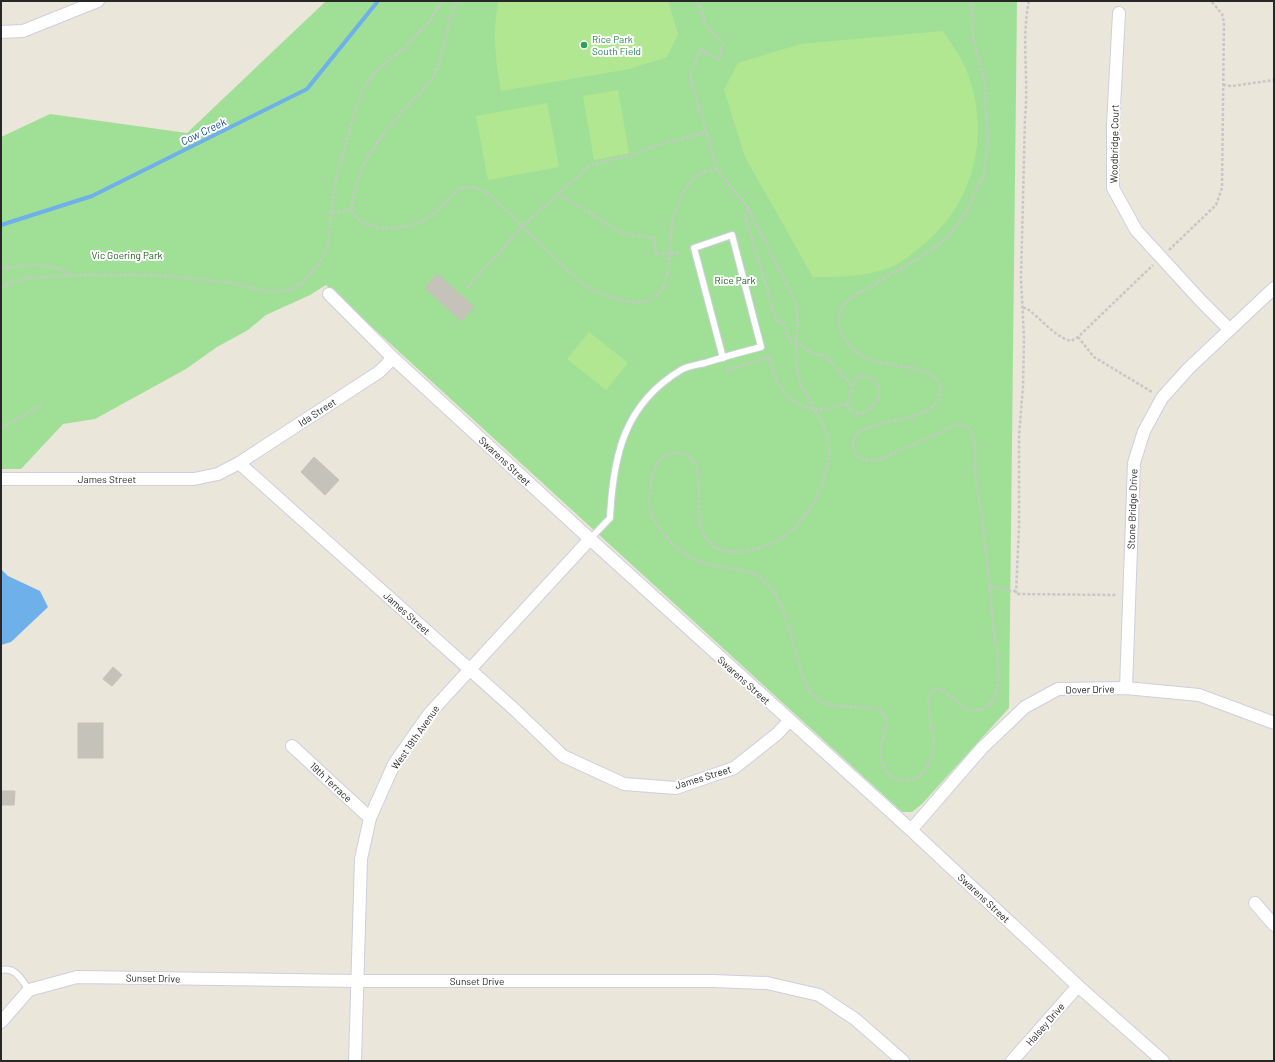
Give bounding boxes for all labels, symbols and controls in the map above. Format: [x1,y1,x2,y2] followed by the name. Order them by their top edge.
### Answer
[592,33,641,57] place label: Rice Park South Field
[579,40,589,50] marker: Rice Park South Field
[1107,104,1121,183] street label: Woodbridge Court
[178,114,228,148] water label: Cow Creek
[91,249,163,261] park label: Vic Goering Park
[715,274,755,286] park label: Rice Park
[296,395,338,429] street label: Ida Street
[477,434,534,488] street label: Swarens Street
[1125,469,1139,549] street label: Stone Bridge Drive
[78,473,137,485] street label: James Street
[381,589,433,637] street label: James Street
[715,653,773,707] street label: Swarens Street
[1065,683,1115,695] street label: Dover Drive
[388,703,442,771] street label: West 19th Avenue
[308,760,354,804] street label: 19th Terrace
[673,763,733,791] street label: James Street
[956,871,1013,925] street label: Swarens Street
[126,972,180,984] street label: Sunset Drive
[450,975,504,987] street label: Sunset Drive
[1023,1000,1067,1048] street label: Halsey Drive

